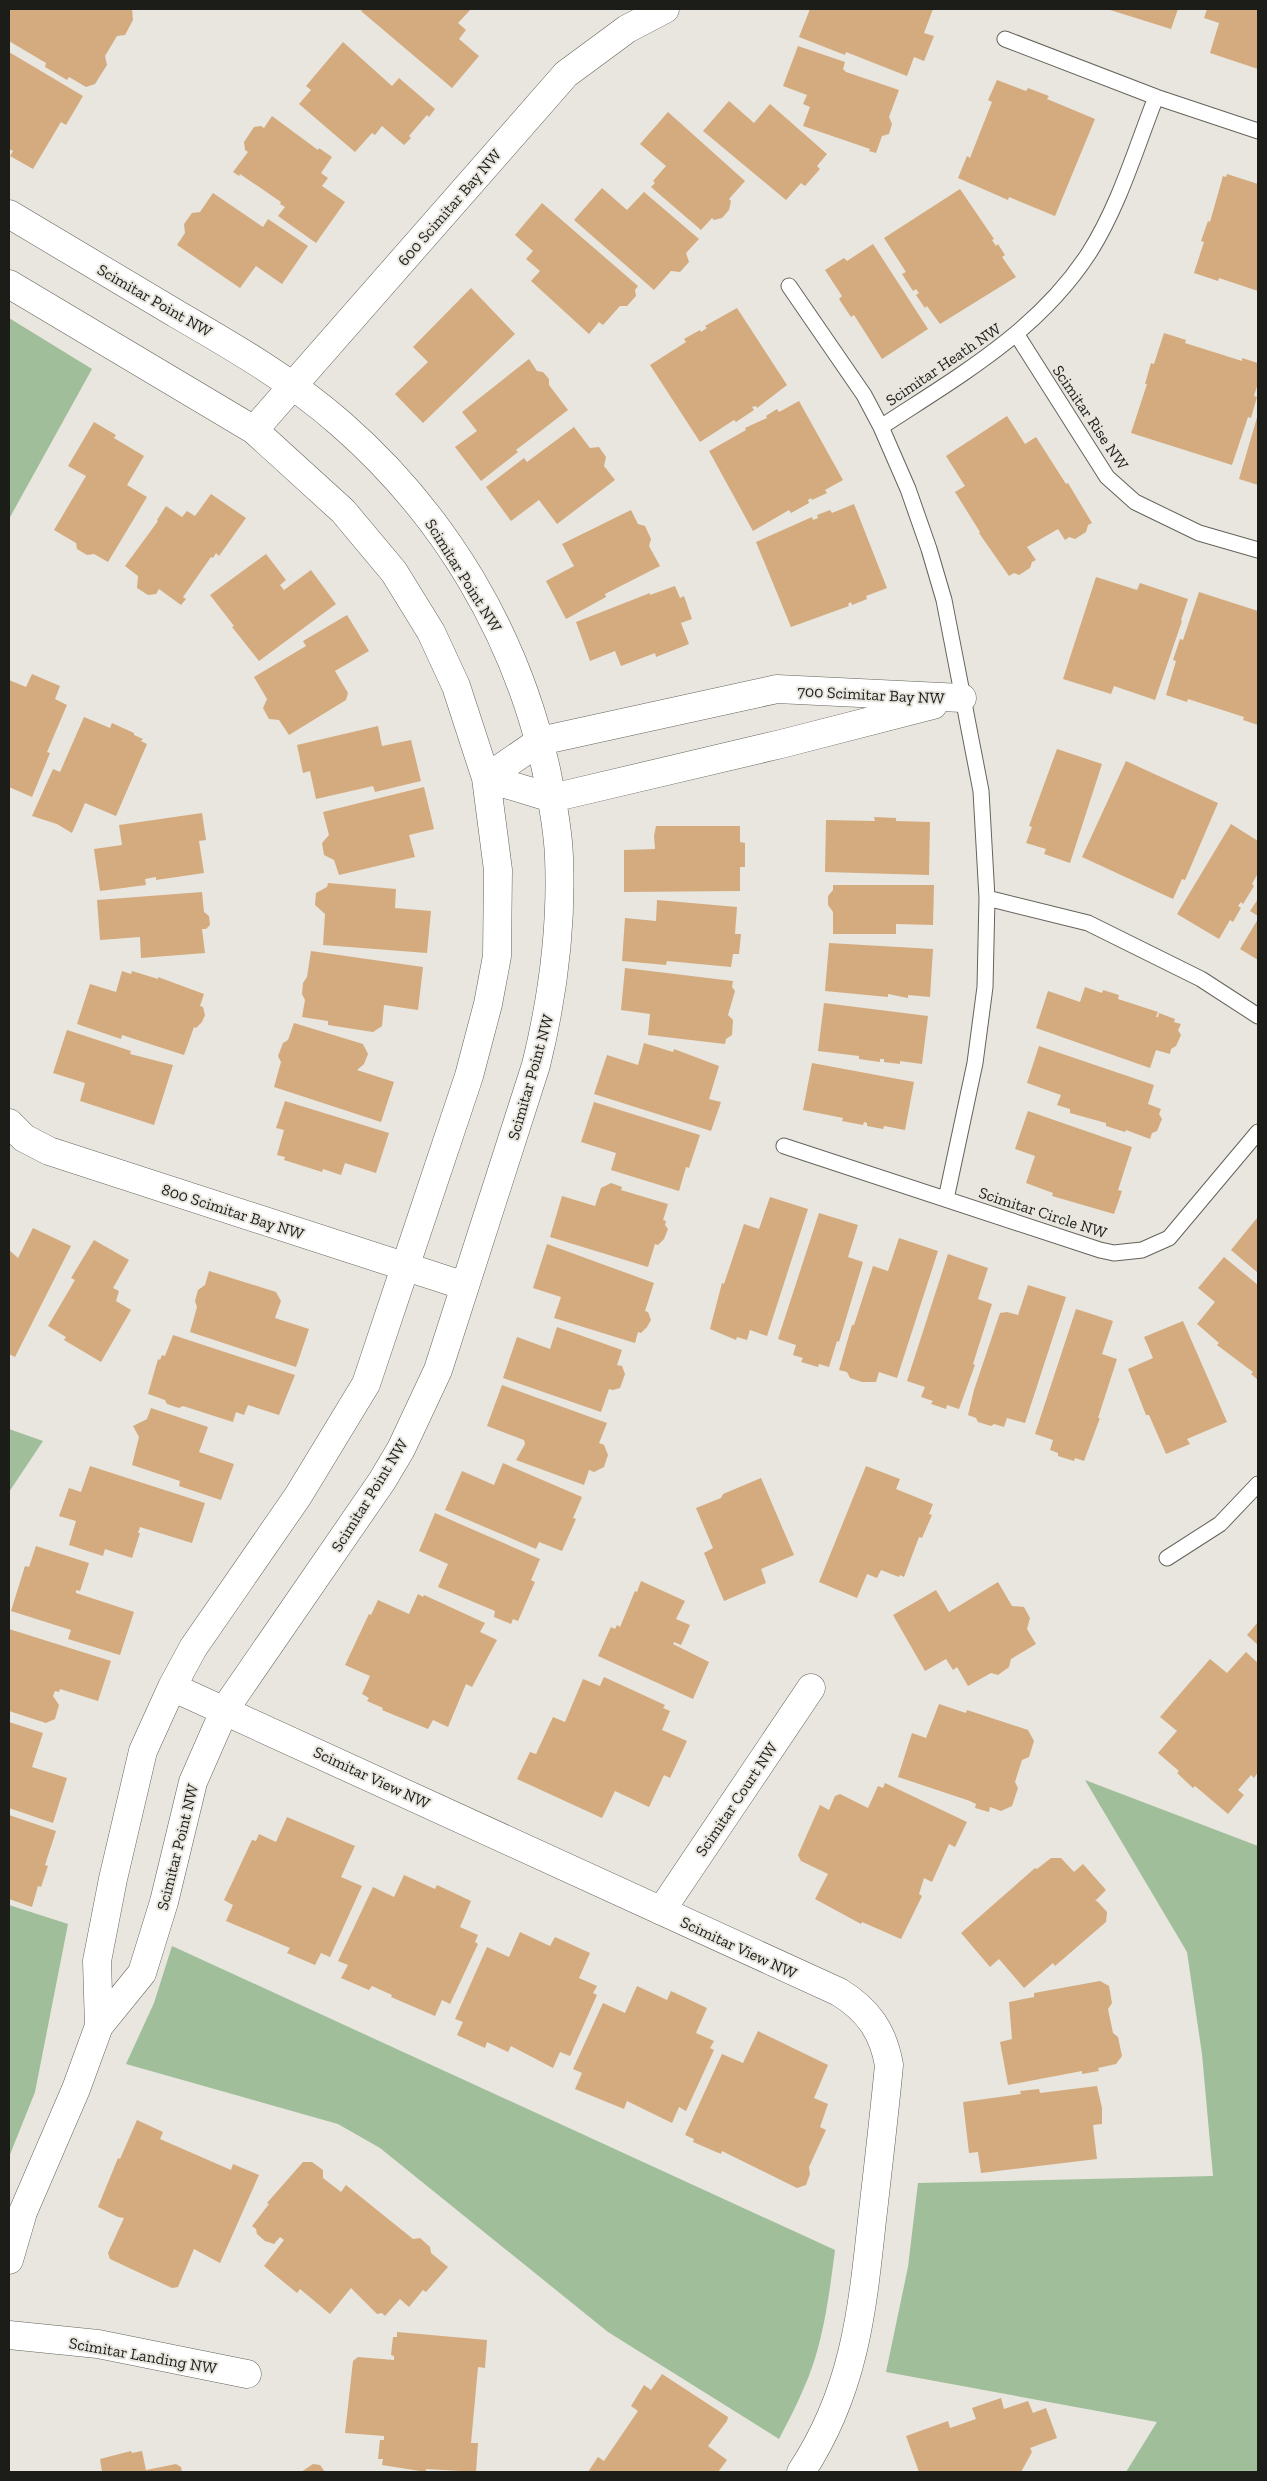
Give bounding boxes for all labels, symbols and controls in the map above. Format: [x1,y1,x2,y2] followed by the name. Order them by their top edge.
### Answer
[394,145,505,270] street label: 600 Scimitar Bay NW
[94,260,216,341] street label: Scimitar Point NW
[882,319,1004,410] street label: Scimitar Heath NW
[1049,362,1133,473] street label: Scimitar Rise NW
[421,515,506,635] street label: Scimitar Point NW
[797,681,945,708] street label: 700 Scimitar Bay NW
[504,1012,557,1142] street label: Scimitar Point NW
[159,1180,306,1243] street label: 800 Scimitar Bay NW
[976,1183,1109,1242] street label: Scimitar Circle NW
[327,1435,412,1555] street label: Scimitar Point NW
[691,1739,782,1860] street label: Scimitar Court NW
[311,1742,433,1813] street label: Scimitar View NW
[153,1782,202,1912] street label: Scimitar Point NW
[678,1912,800,1983] street label: Scimitar View NW
[68,2333,218,2378] street label: Scimitar Landing NW

